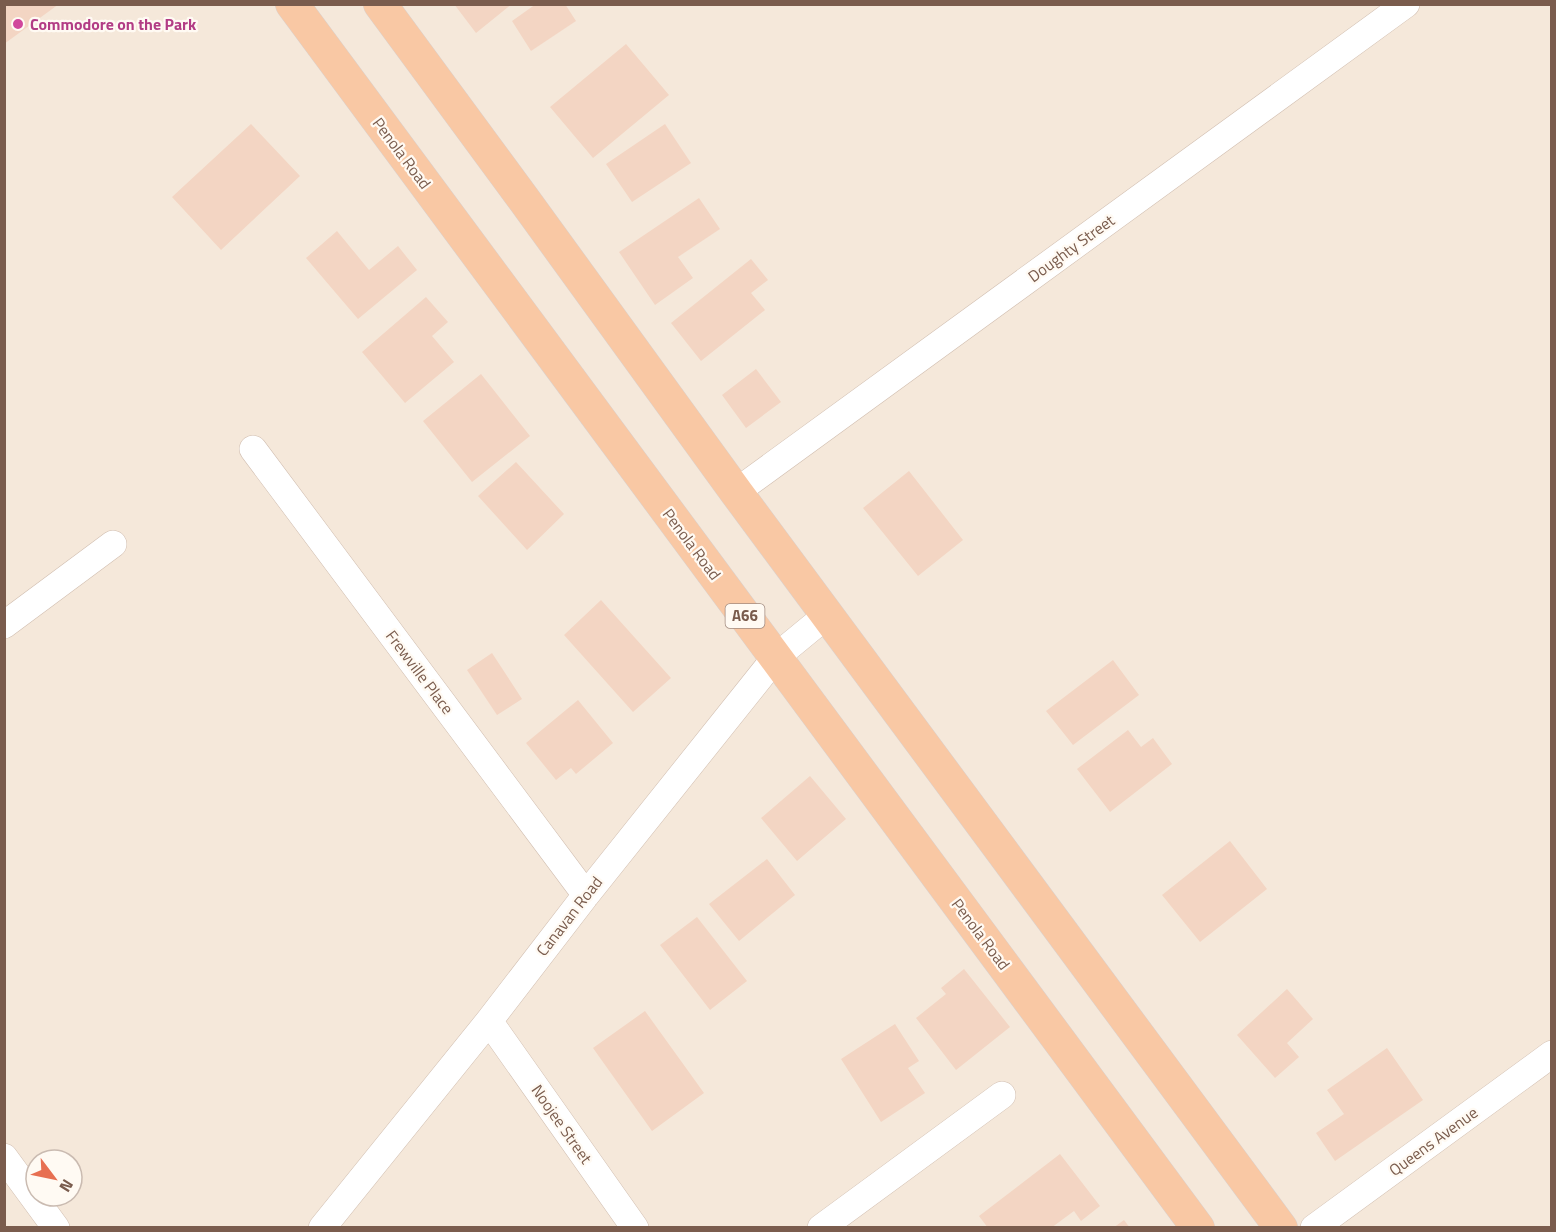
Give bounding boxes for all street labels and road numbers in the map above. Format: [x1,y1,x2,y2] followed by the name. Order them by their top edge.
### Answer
[367,112,437,194] street label: Penola Road
[1023,208,1120,288] street label: Doughty Street
[657,503,727,585] street label: Penola Road
[726,604,764,628] road number: A66
[380,625,460,719] street label: Frewville Place
[530,871,608,961] street label: Canavan Road
[946,893,1016,975] street label: Penola Road
[526,1079,598,1169] street label: Noojee Street
[1384,1100,1482,1182] street label: Queens Avenue

